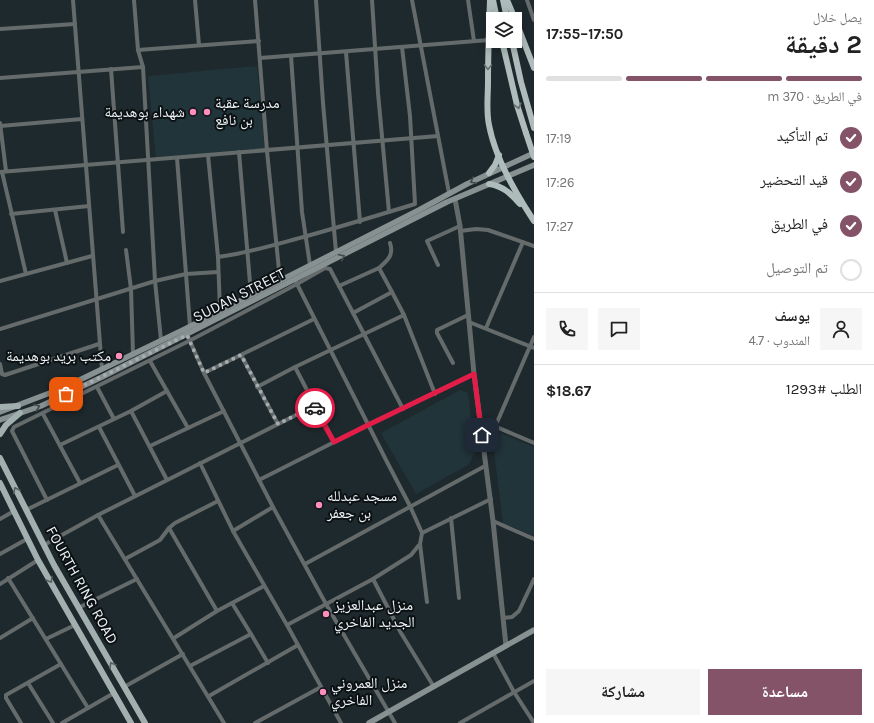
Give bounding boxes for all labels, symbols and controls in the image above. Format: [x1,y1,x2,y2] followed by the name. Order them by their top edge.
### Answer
[813,10,862,25] text: يصل خلال
[486,12,522,48] map controls
[486,12,522,48] button: layers
[546,25,623,43] text: 17:50–17:55
[785,29,862,60] text: 2 دقيقة
[484,64,492,70] one-way arrow
[767,89,862,104] text: في الطريق · 370 m
[215,94,280,130] place label: مدرسة عقبة بن نافع
[513,102,522,109] one-way arrow
[105,103,185,121] place label: شهداء بوهديمة
[188,107,198,117] marker: شهداء بوهديمة
[202,107,212,117] marker: مدرسة عقبة بن نافع
[777,127,828,145] text: تم التأكيد
[840,127,862,149] icon: check
[546,131,571,146] text: 17:19
[760,171,828,189] text: قيد التحضير
[840,171,862,193] icon: check
[546,175,574,190] text: 17:26
[470,176,477,184] one-way arrow
[771,215,828,233] text: في الطريق
[840,215,862,237] icon: check
[546,219,573,234] text: 17:27
[337,254,345,262] one-way arrow
[766,259,828,277] text: تم التوصيل
[190,264,289,326] street label: SUDAN STREET
[775,307,810,325] text: يوسف
[546,308,588,350] button: phone
[598,308,640,350] button: chat
[820,308,862,350] button: person
[749,333,810,348] text: المندوب · 4.7
[6,347,111,365] place label: مكتب بريد بوهديمة
[114,351,124,361] marker: مكتب بريد بوهديمة
[49,377,83,411] pin
[786,380,862,398] text: الطلب #1293
[546,382,591,400] text: $18.67
[55,383,77,405] icon: bag
[295,388,335,428] courier
[304,397,326,419] icon: car
[32,404,40,412] one-way arrow
[465,418,499,452] pin
[471,424,493,446] icon: home
[13,486,21,494] one-way arrow
[326,487,397,523] place label: مسجد عبدلله بن جعفر
[314,500,324,510] marker: مسجد عبدلله بن جعفر
[42,523,122,647] street label: FOURTH RING ROAD
[45,576,52,583] one-way arrow
[333,596,415,634] place label: منزل عبدالعزيز الجديد الفاخري
[321,609,331,619] marker: منزل عبدالعزيز الجديد الفاخري
[109,662,116,669] one-way arrow
[546,669,700,715] button: مشاركة
[708,669,862,715] button: مساعدة
[331,674,408,712] place label: منزل العمروني الفاخري
[318,687,328,697] marker: منزل العمروني الفاخري

